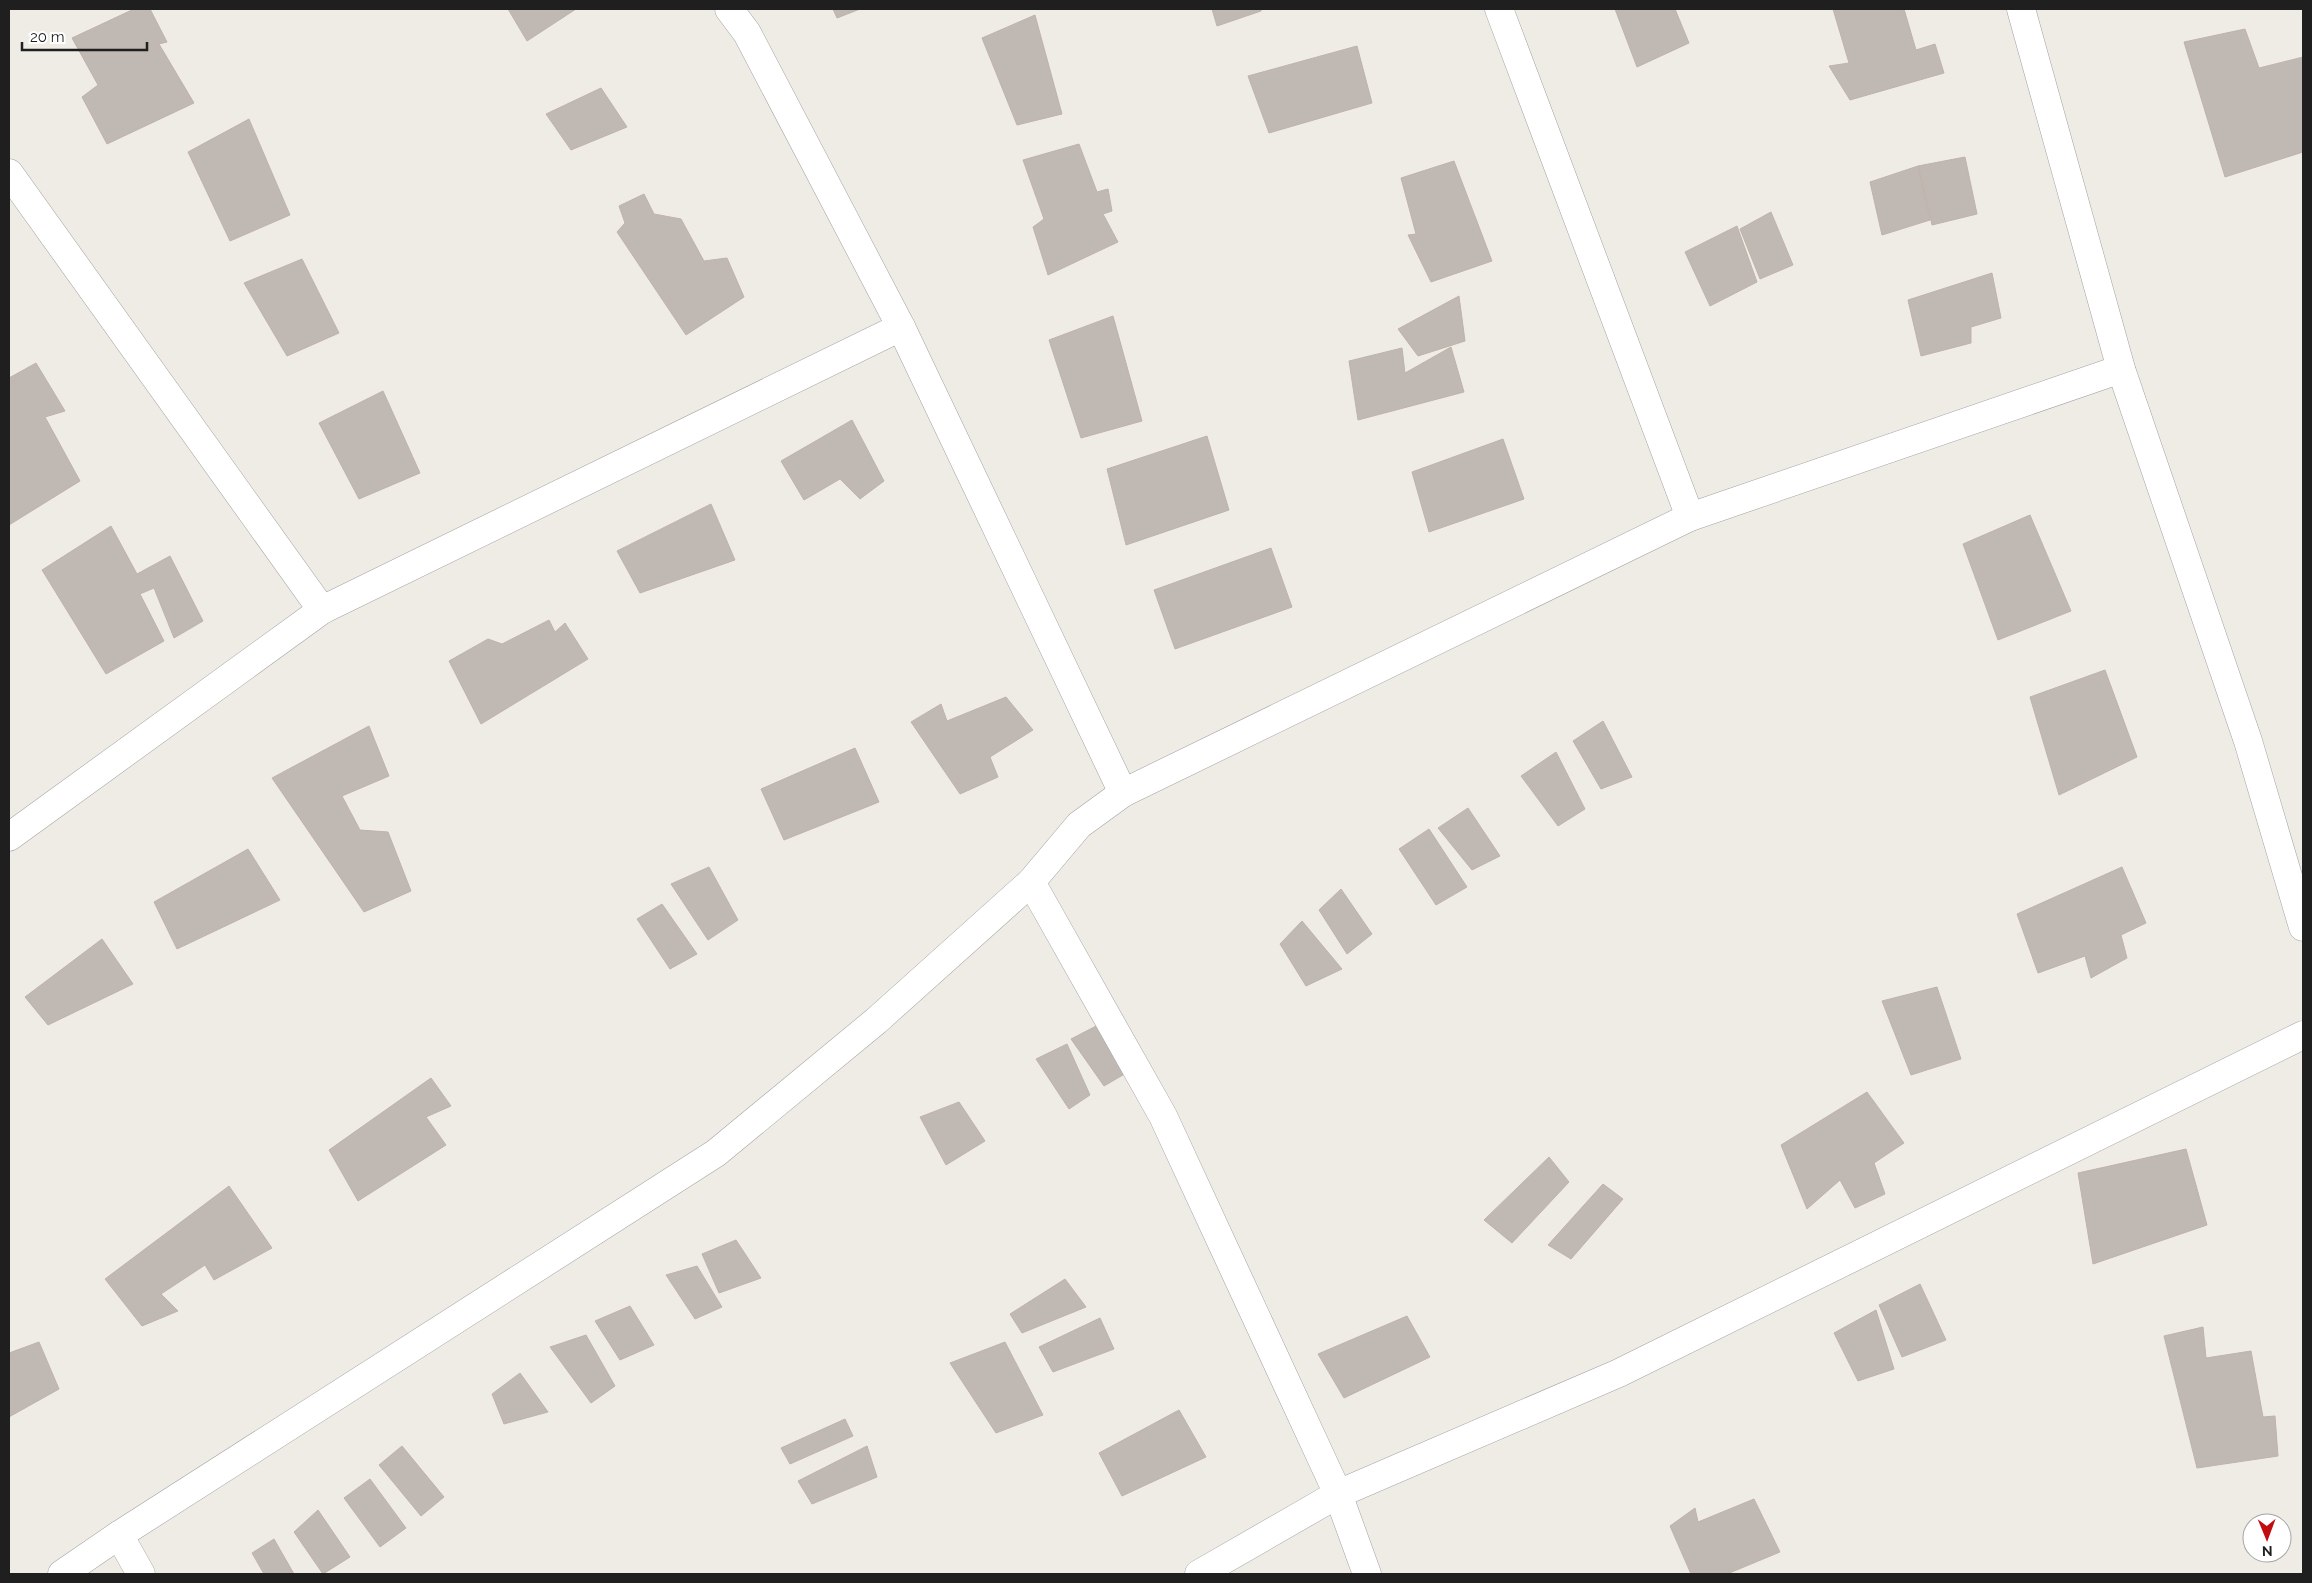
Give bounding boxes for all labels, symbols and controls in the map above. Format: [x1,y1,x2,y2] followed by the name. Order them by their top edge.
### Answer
[22,20,148,52] scale bar
[30,28,65,46] text: 20 m
[2242,1513,2292,1563] north arrow
[2262,1543,2273,1559] text: N

